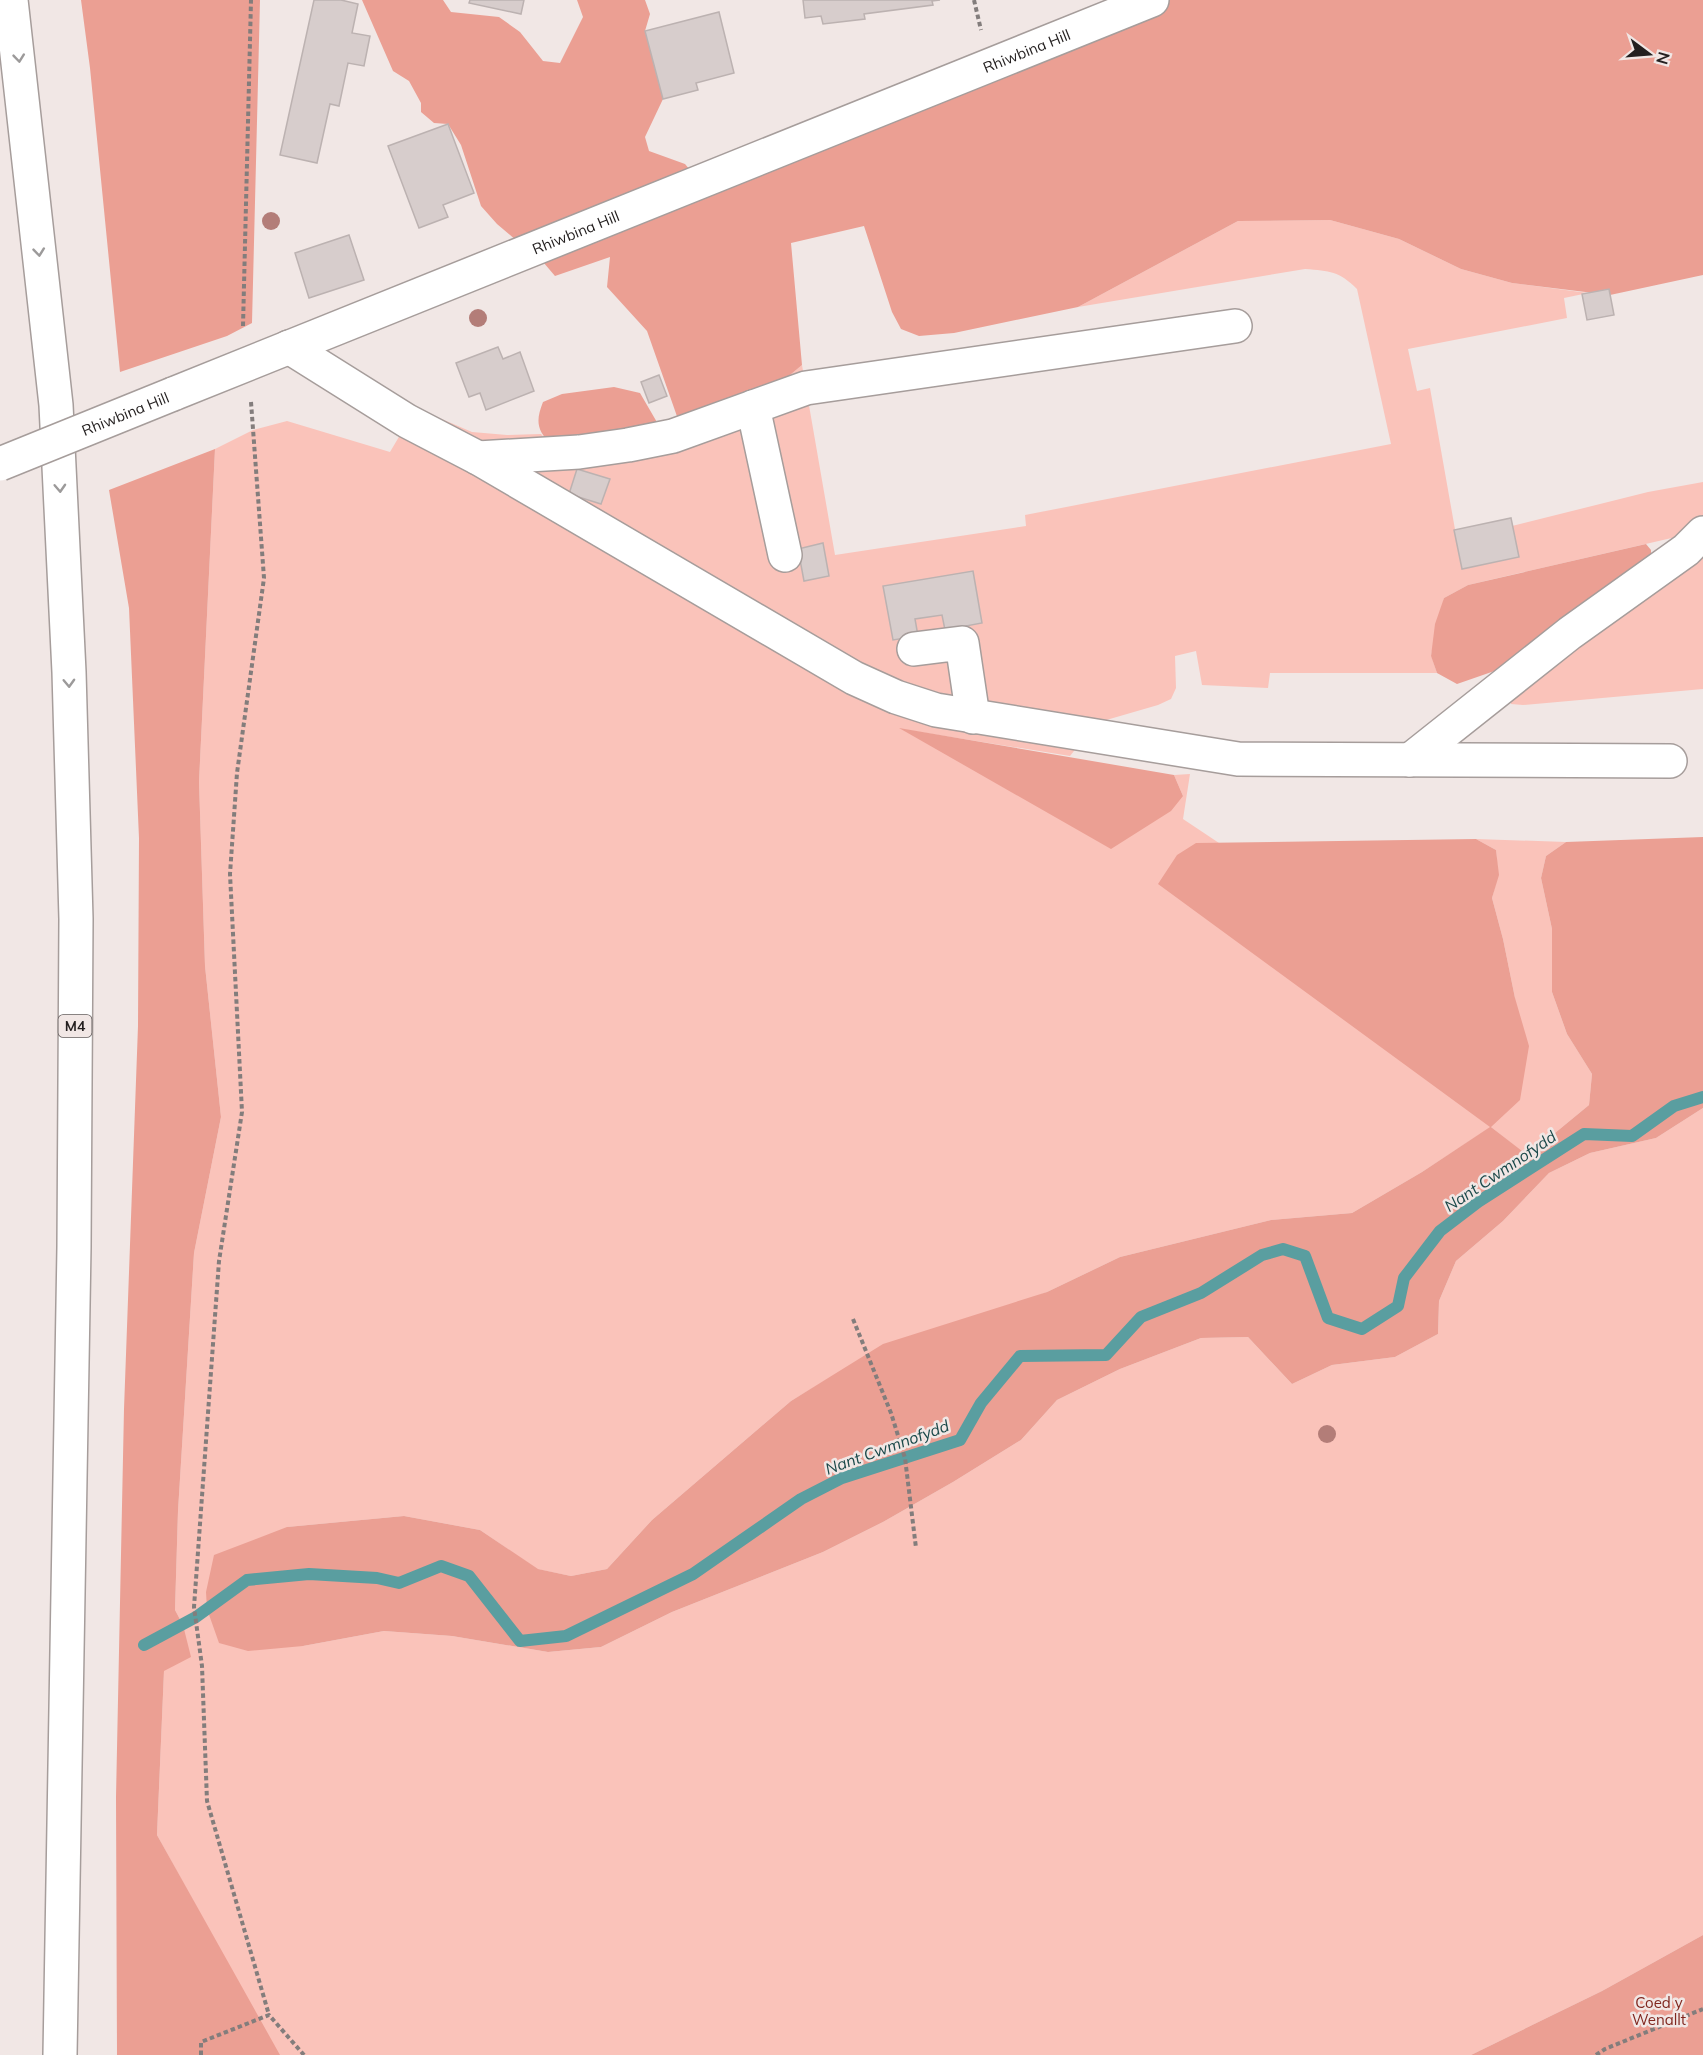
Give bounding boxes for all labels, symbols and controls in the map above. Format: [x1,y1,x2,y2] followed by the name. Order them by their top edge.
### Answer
[980,24,1073,77] street label: Rhiwbina Hill
[1619,24,1679,84] north arrow
[1652,50,1675,67] text: N
[12,53,24,63] one-way arrow
[529,206,622,258] street label: Rhiwbina Hill
[32,247,45,256] one-way arrow
[79,387,172,439] street label: Rhiwbina Hill
[53,483,66,492] one-way arrow
[63,678,75,687] one-way arrow
[58,1015,92,1037] road number: M4
[1440,1126,1560,1216] water label: Nant Cwmnofydd
[822,1415,952,1479] water label: Nant Cwmnofydd
[1632,1993,1686,2029] park label: Coed y Wenallt

